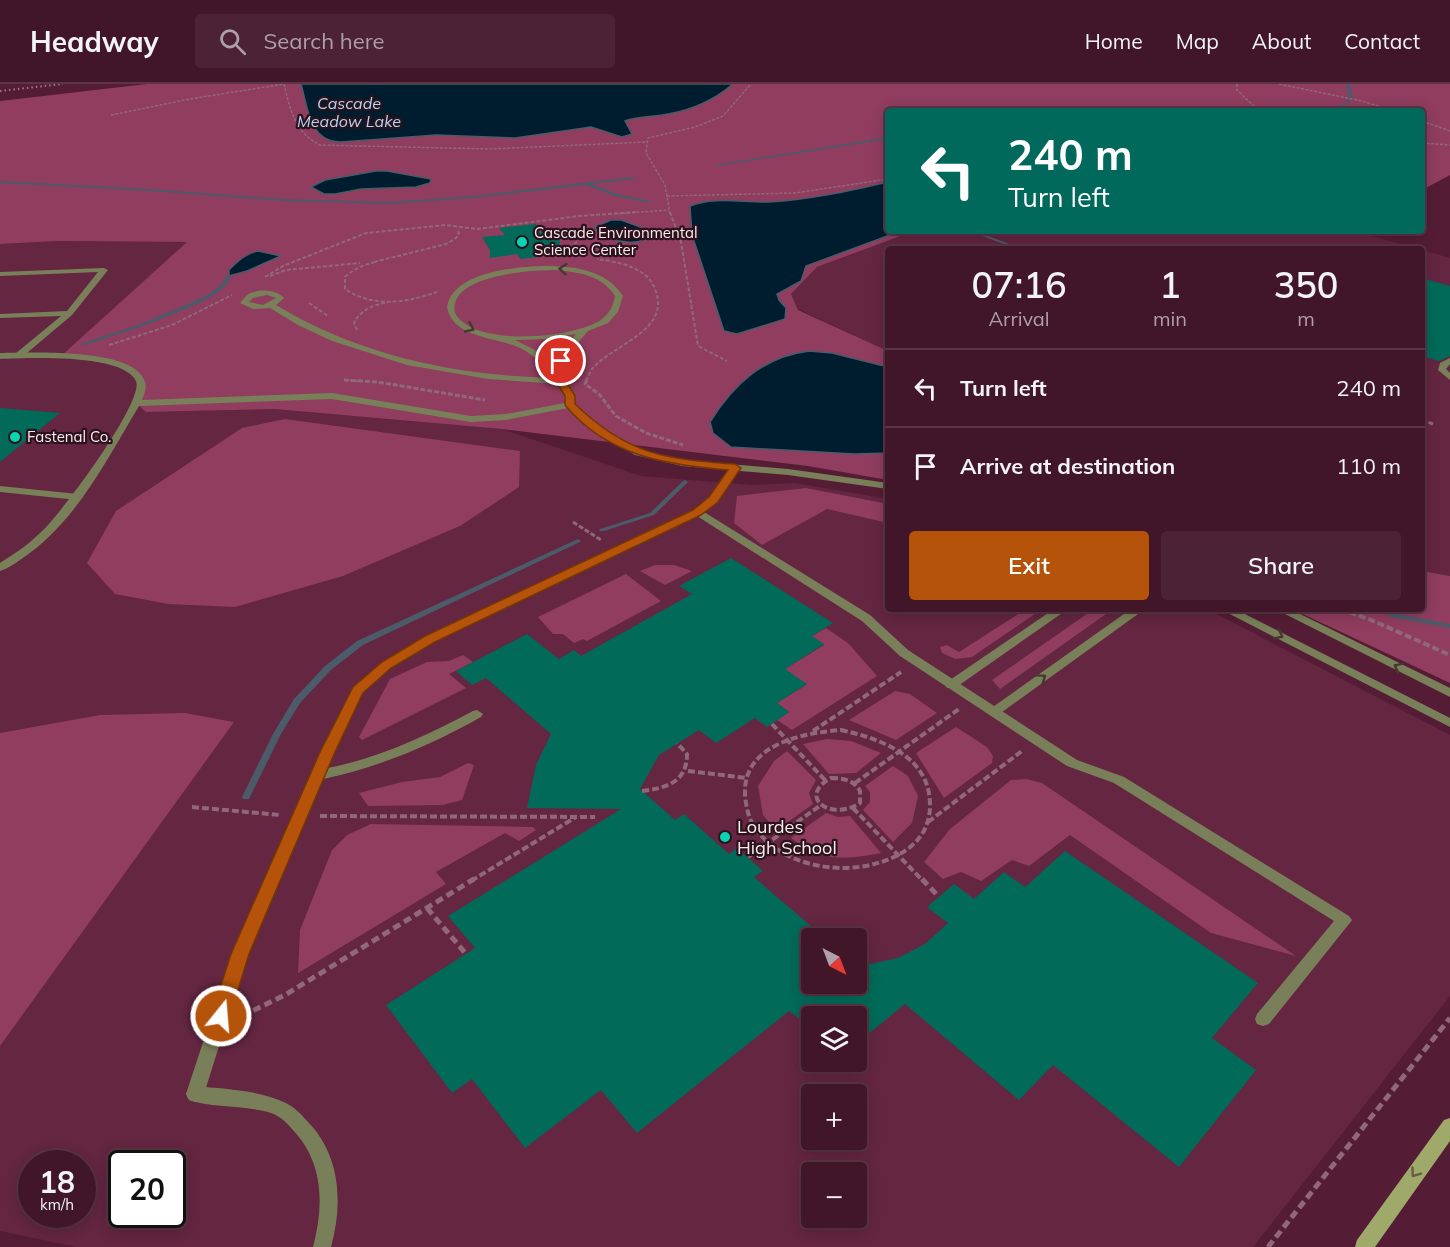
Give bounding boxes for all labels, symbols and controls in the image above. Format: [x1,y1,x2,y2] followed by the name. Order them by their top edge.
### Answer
[195,14,615,68] search box
[30,24,159,59] text: Headway
[216,25,249,58] icon: search
[264,27,385,55] text: Search here
[1085,28,1143,54] text: Home
[1176,28,1219,54] text: Map
[1252,28,1311,54] text: About
[1344,28,1420,54] text: Contact
[297,93,401,131] water label: Cascade Meadow Lake
[1008,128,1133,181] text: 240 m
[909,132,987,210] icon: left
[1008,180,1110,214] text: Turn left
[534,223,698,259] place label: Cascade Environmental Science Center
[515,235,529,249] marker: Cascade Environmental Science Center
[972,262,1066,307] text: 07:16
[1159,262,1181,307] text: 1
[1274,262,1338,307] text: 350
[558,263,567,276] one-way arrow
[988,306,1050,331] text: Arrival
[1153,306,1187,331] text: min
[1297,306,1315,331] text: m
[463,321,474,333] one-way arrow
[535,335,586,386] pin
[544,344,577,377] icon: arrive
[909,372,942,405] icon: left
[960,374,1047,402] text: Turn left
[1336,374,1401,402] text: 240 m
[27,427,112,446] place label: Fastenal Co.
[8,430,22,444] marker: Fastenal Co.
[909,450,942,483] icon: arrive
[960,452,1175,480] text: Arrive at destination
[1336,452,1401,480] text: 110 m
[909,531,1149,600] button: Exit
[1161,531,1401,600] button: Share
[1272,628,1283,639] one-way arrow
[1393,663,1404,674] one-way arrow
[1035,674,1046,685] one-way arrow
[737,815,837,859] place label: Lourdes High School
[718,830,732,844] marker: Lourdes High School
[801,928,867,994] north arrow
[801,928,867,1228] map controls
[189,984,253,1048] position arrow
[801,1006,867,1072] button: layers
[801,1084,867,1150] button: +
[108,1150,186,1228] speed limit sign: 20
[801,1162,867,1228] button: −
[39,1163,75,1201] text: 18
[1412,1166,1423,1177] one-way arrow
[40,1195,74,1214] text: km/h

